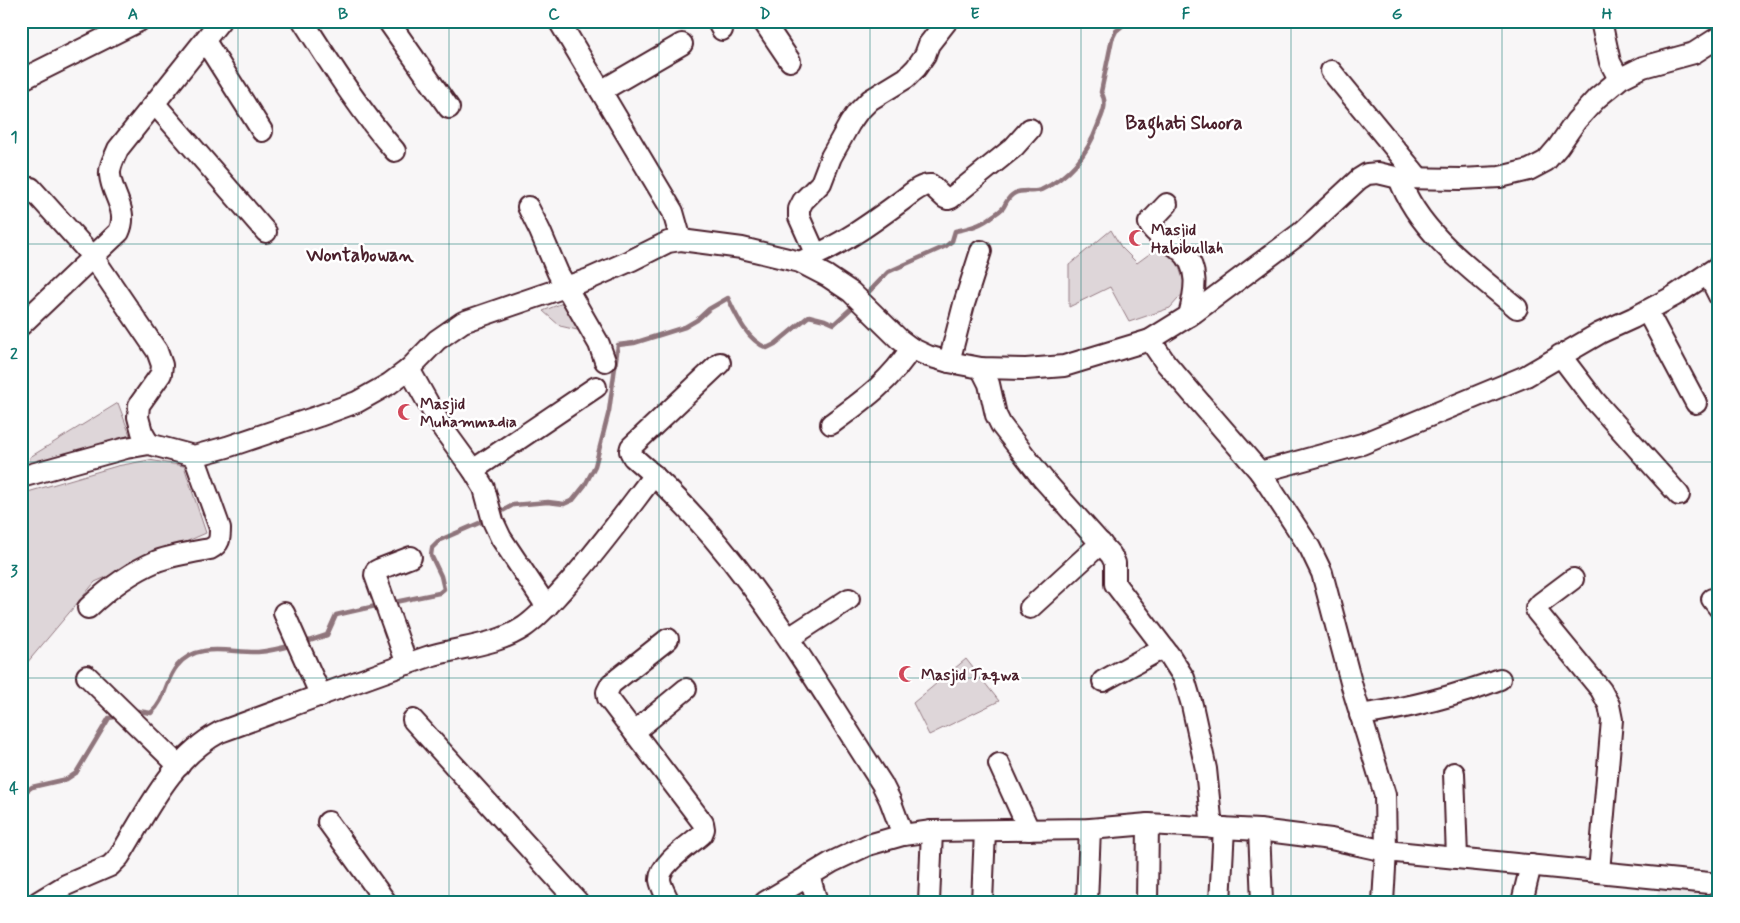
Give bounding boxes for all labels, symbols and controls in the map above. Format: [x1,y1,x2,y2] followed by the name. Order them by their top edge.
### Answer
[128,4,138,25] text: A
[338,4,348,25] text: B
[548,4,560,25] text: C
[759,4,771,25] text: D
[970,4,980,25] text: E
[1182,4,1191,25] text: F
[1392,4,1403,25] text: G
[1602,4,1613,25] text: H
[1125,111,1243,139] district label: Baghati Shoora
[10,127,18,148] text: 1
[1151,220,1224,259] place label: Masjid Habibullah
[1127,228,1147,248] mosque icon: Masjid Habibullah
[305,243,414,268] district label: Wontabowan
[10,344,18,365] text: 2
[420,394,517,433] place label: Masjid Muhammadia
[396,402,416,422] mosque icon: Masjid Muhammadia
[10,561,18,582] text: 3
[897,664,917,684] mosque icon: Masjid Taqwa
[921,665,1020,686] place label: Masjid Taqwa
[9,778,19,799] text: 4

